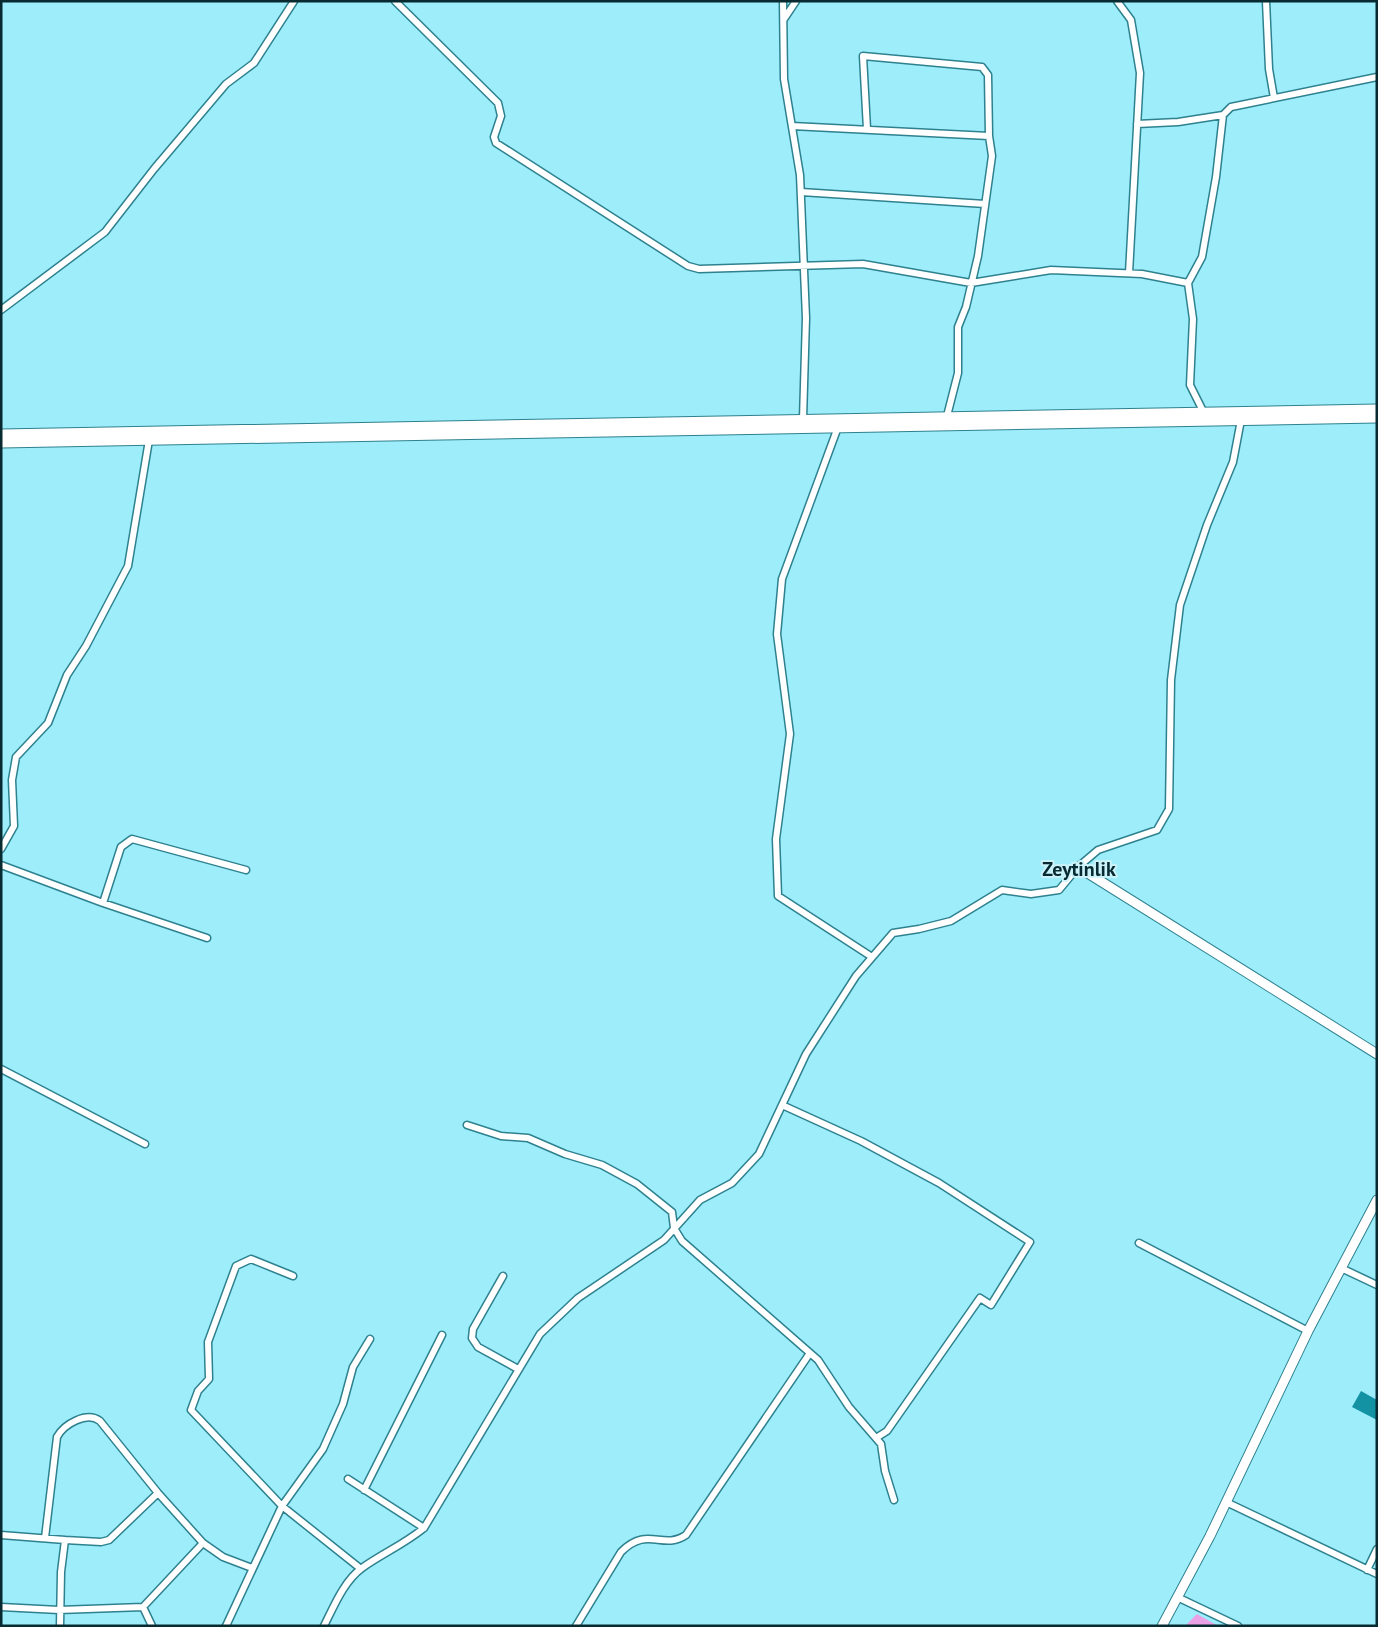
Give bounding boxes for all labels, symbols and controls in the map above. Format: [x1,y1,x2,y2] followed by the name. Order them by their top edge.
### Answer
[1042,856,1116,882] district label: Zeytinlik

